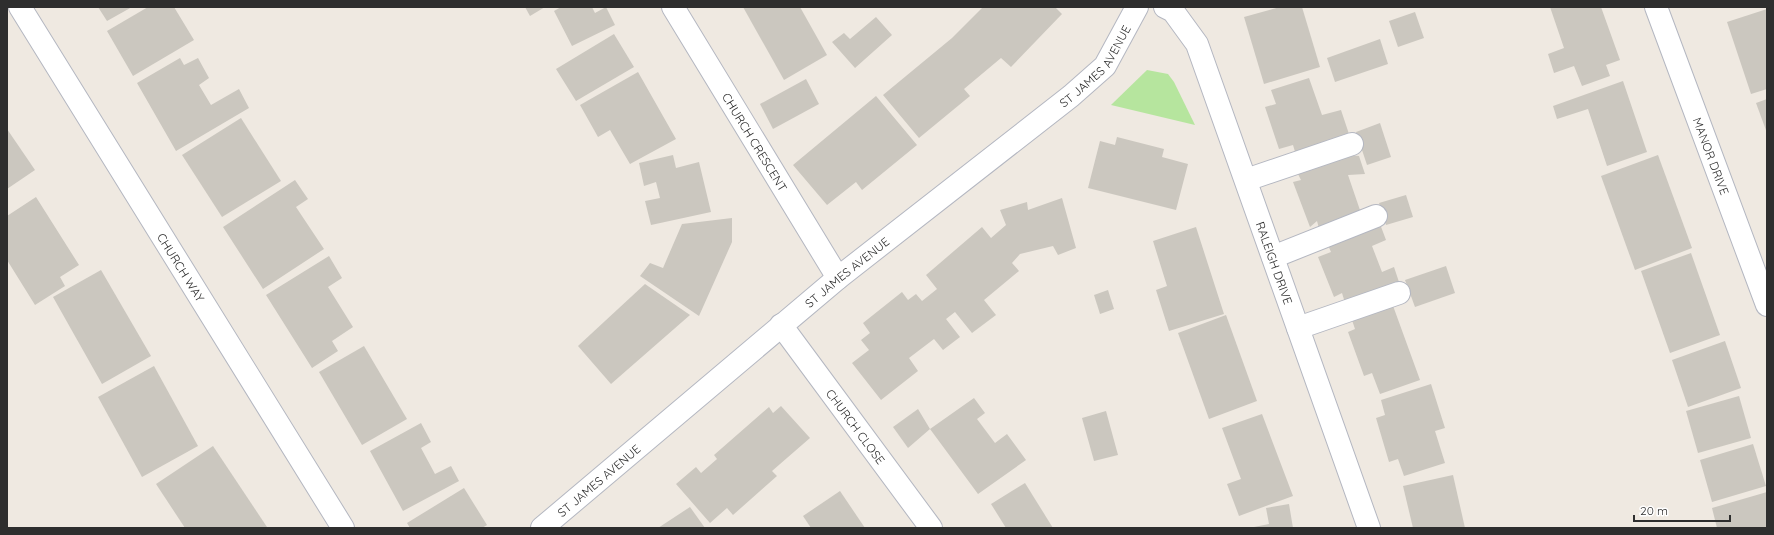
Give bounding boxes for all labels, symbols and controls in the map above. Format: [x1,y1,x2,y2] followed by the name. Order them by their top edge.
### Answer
[1056,22,1133,110] street label: ST JAMES AVENUE
[719,90,791,194] street label: CHURCH CRESCENT
[1690,115,1733,197] street label: MANOR DRIVE
[1253,219,1296,306] street label: RALEIGH DRIVE
[154,230,208,304] street label: CHURCH WAY
[801,233,892,311] street label: ST JAMES AVENUE
[823,386,889,467] street label: CHURCH CLOSE
[554,441,643,520] street label: ST JAMES AVENUE
[1634,497,1730,523] scale bar
[1640,503,1668,518] text: 20 m

